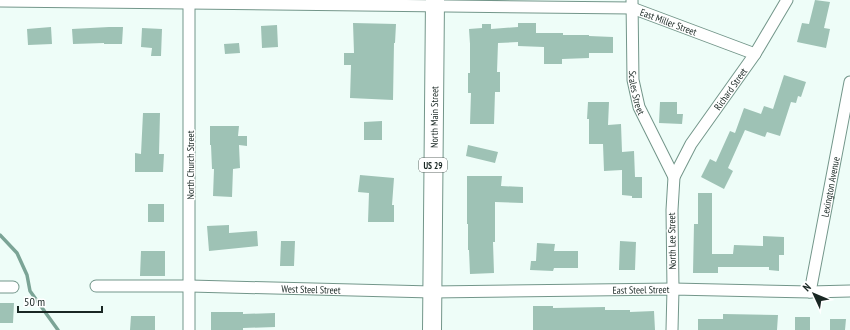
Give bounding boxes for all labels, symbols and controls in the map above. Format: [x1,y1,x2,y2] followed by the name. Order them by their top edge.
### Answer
[638,5,699,38] street label: East Miller Street
[711,65,750,112] street label: Richard Street
[626,71,648,117] street label: Scales Street
[427,86,441,148] street label: North Main Street
[184,130,197,199] street label: North Church Street
[818,156,842,218] street label: Lexington Avenue
[419,158,447,172] road number: US 29
[665,212,679,269] street label: North Lee Street
[794,274,834,314] north arrow
[800,280,814,294] text: N
[281,282,341,296] street label: West Steel Street
[612,283,670,296] street label: East Steel Street
[18,288,102,314] scale bar
[24,294,45,309] text: 50 m

